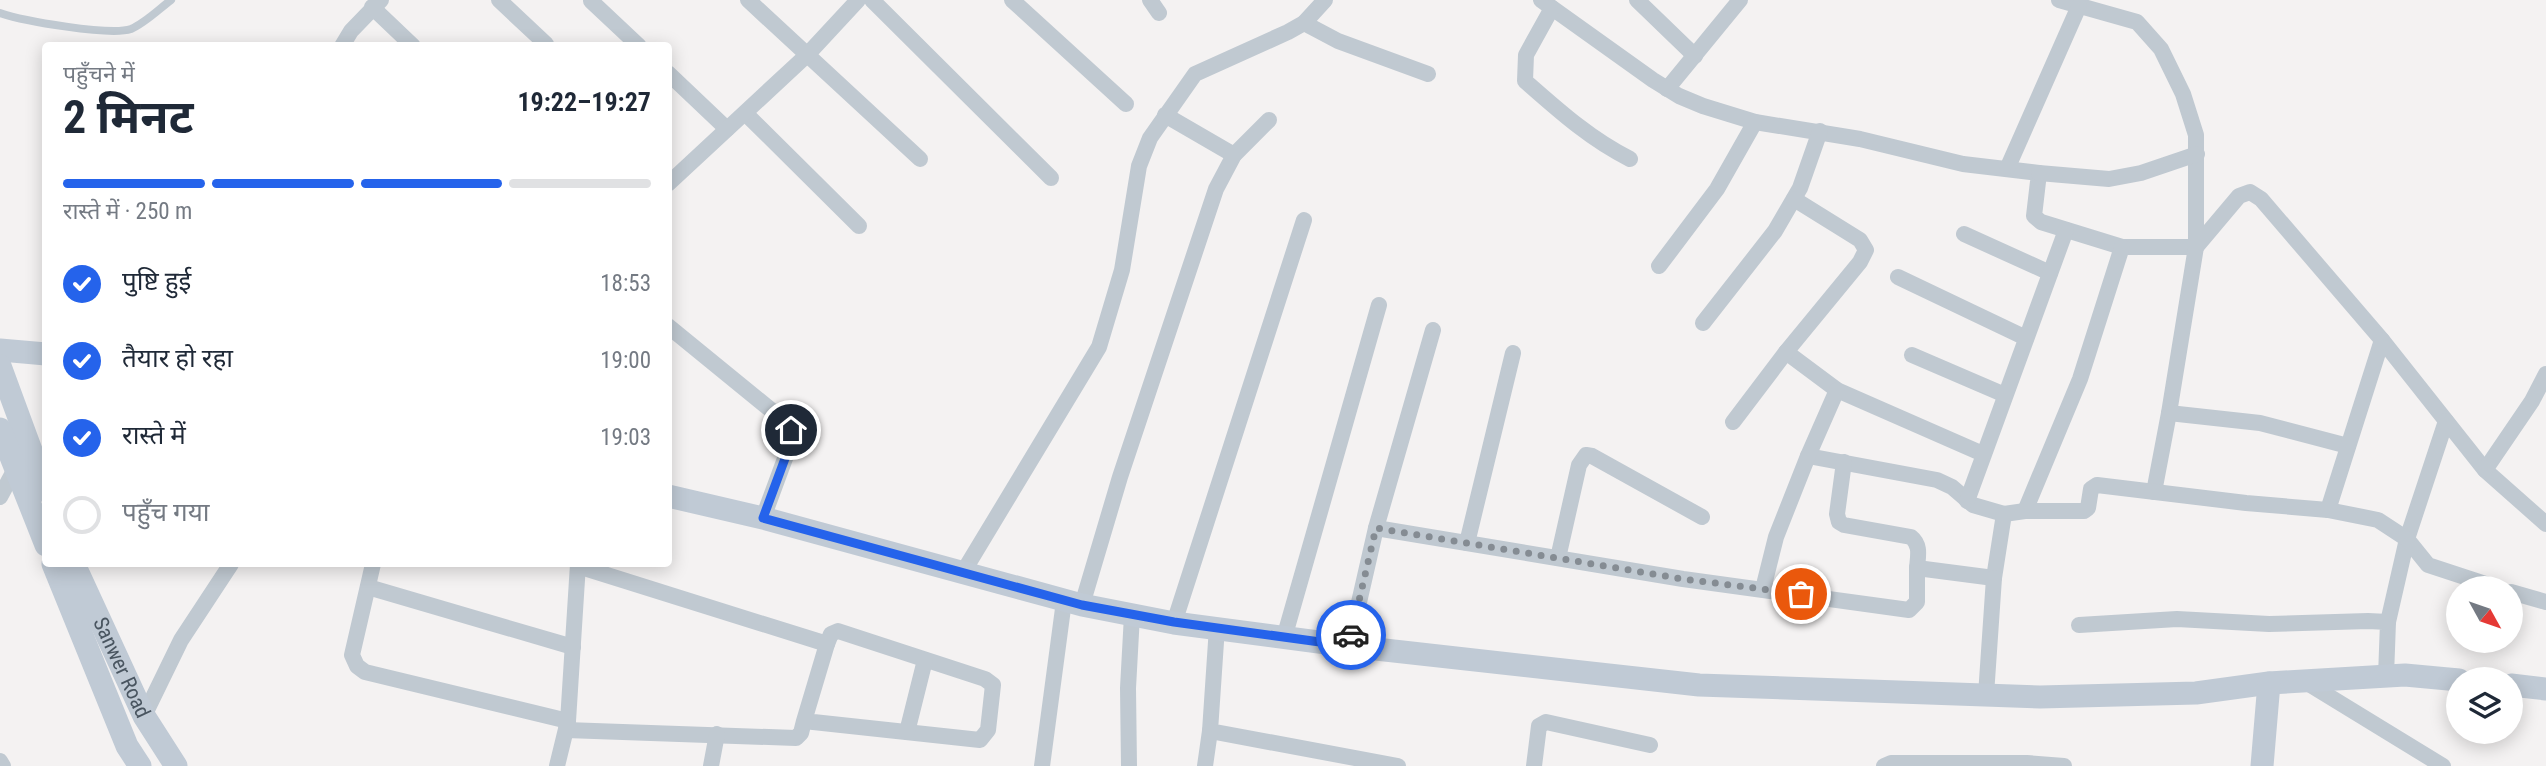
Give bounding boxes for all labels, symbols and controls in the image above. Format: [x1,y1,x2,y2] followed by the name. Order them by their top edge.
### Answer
[63,61,135,88] text: पहुँचने में
[517,87,651,117] text: 19:22–19:27
[63,90,193,144] text: 2 मिनट
[63,198,192,225] text: रास्ते में · 250 m
[63,265,101,303] icon: check
[122,266,191,296] text: पुष्टि हुई
[600,270,651,297] text: 18:53
[63,342,101,380] icon: check
[122,343,233,373] text: तैयार हो रहा
[600,347,651,374] text: 19:00
[761,400,821,460] pin
[772,411,810,449] icon: home
[63,419,101,457] icon: check
[122,420,186,450] text: रास्ते में
[600,424,651,451] text: 19:03
[122,497,210,527] text: पहुँच गया
[1771,564,1831,624] pin
[1782,575,1820,613] icon: bag
[2446,576,2524,653] north arrow
[2446,576,2523,744] map controls
[1316,600,1386,670] courier
[88,613,155,722] street label: Sanwer Road
[1332,616,1370,654] icon: car
[2446,667,2523,744] button: layers

